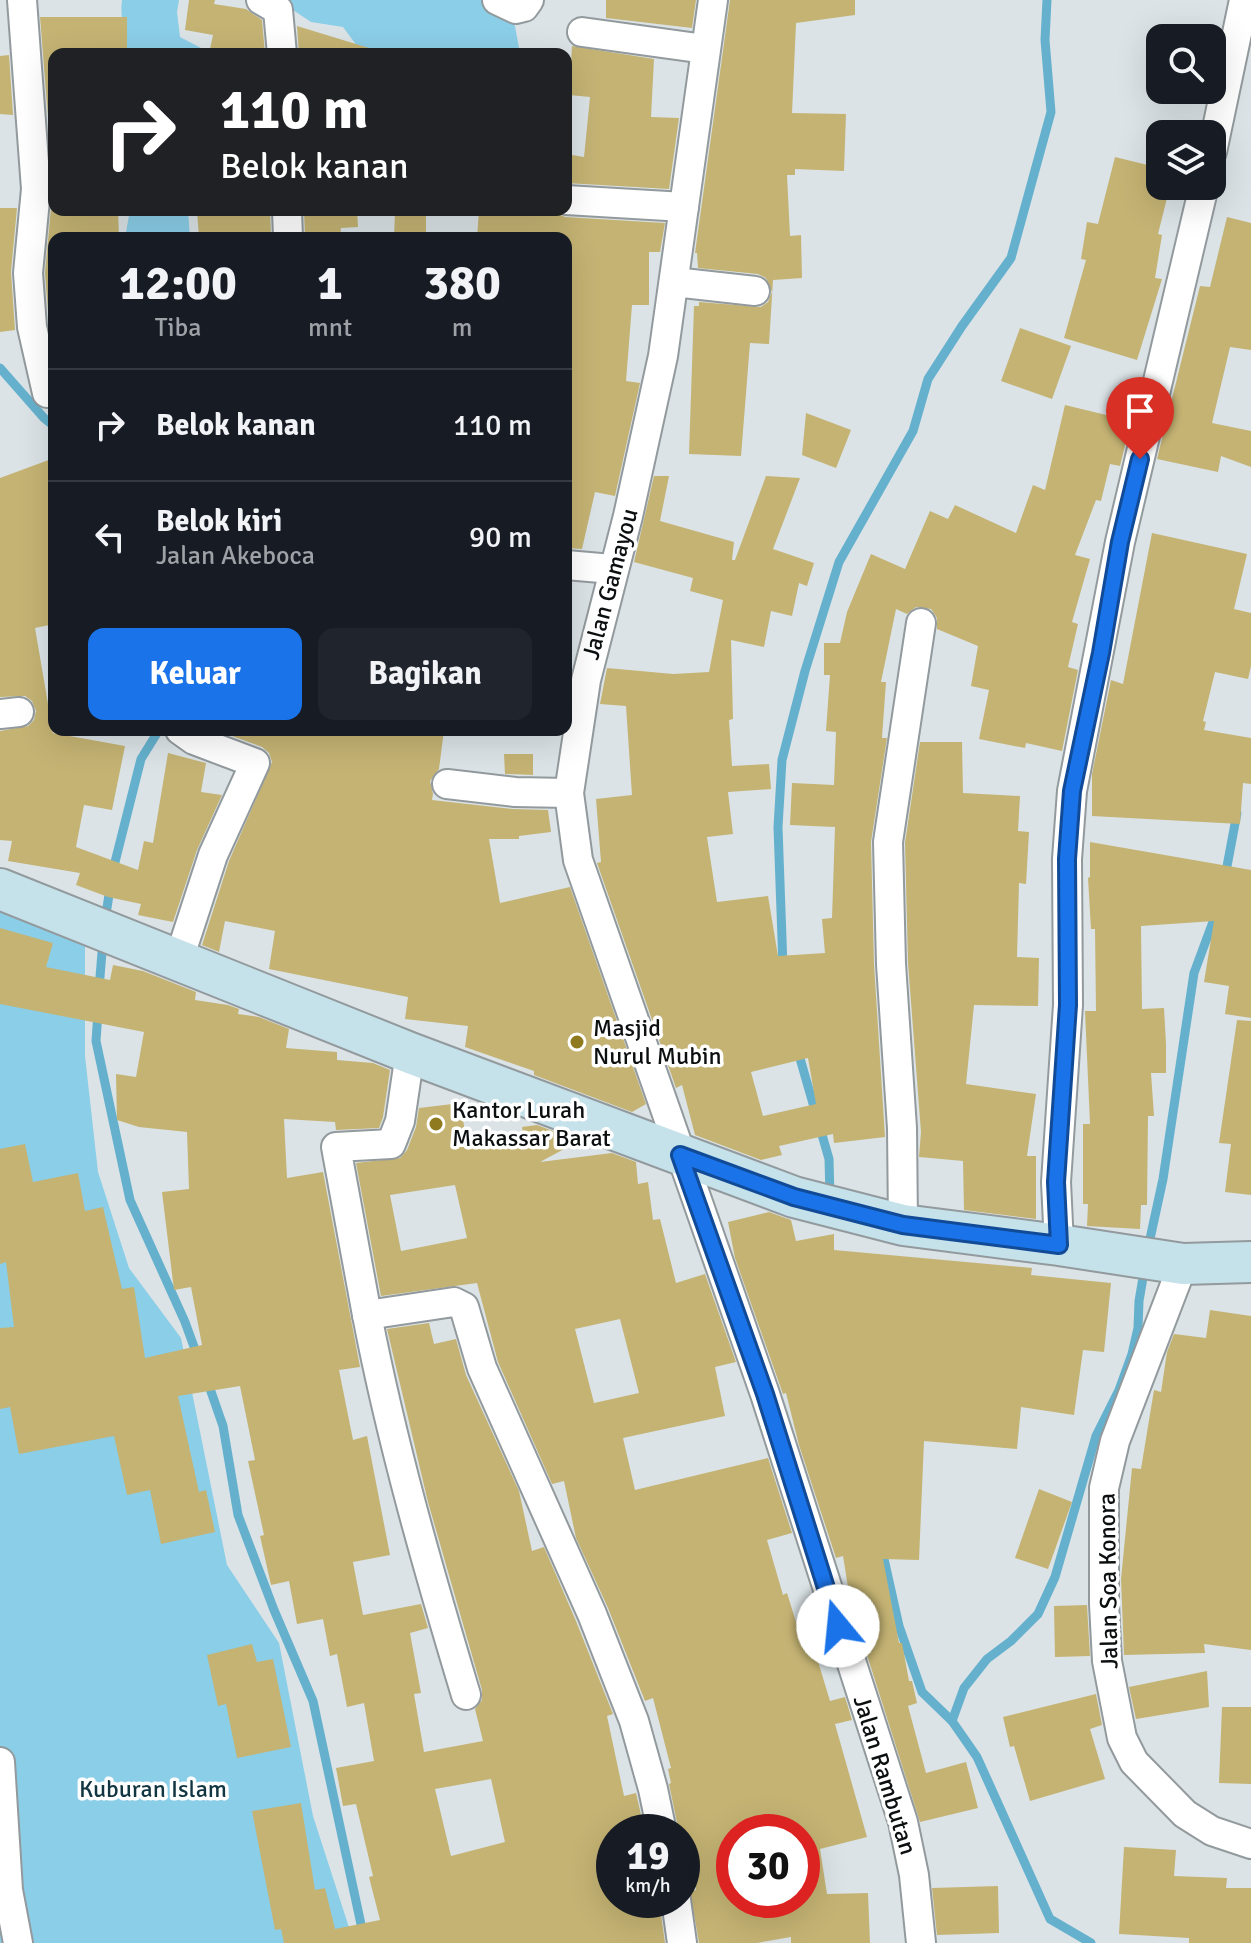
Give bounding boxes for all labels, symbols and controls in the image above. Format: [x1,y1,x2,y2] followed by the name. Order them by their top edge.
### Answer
[1146,24,1226,200] map controls
[1146,24,1226,104] button: search
[220,75,368,144] text: 110 m
[88,80,192,184] icon: right
[1146,120,1226,200] button: layers
[220,144,409,189] text: Belok kanan
[119,254,237,313] text: 12:00
[317,254,343,313] text: 1
[423,254,501,313] text: 380
[155,312,201,344] text: Tiba
[308,312,352,344] text: mnt
[452,312,472,344] text: m
[1106,377,1174,459] pin
[1118,389,1162,433] icon: arrive
[88,403,132,447] icon: right
[156,407,316,444] text: Belok kanan
[453,407,532,444] text: 110 m
[156,503,282,540] text: Belok kiri
[575,505,645,663] street label: Jalan Gamayou
[88,515,132,559] icon: left
[469,519,532,556] text: 90 m
[156,540,315,572] text: Jalan Akeboca
[88,628,302,720] button: Keluar
[318,628,532,720] button: Bagikan
[593,1013,722,1071] place label: Masjid Nurul Mubin
[568,1033,586,1051] marker: Masjid Nurul Mubin
[452,1095,611,1153] place label: Kantor Lurah Makassar Barat
[427,1115,445,1133] marker: Kantor Lurah Makassar Barat
[1091,1493,1125,1669] street label: Jalan Soa Konora
[796,1584,880,1668] position arrow
[847,1692,923,1858] street label: Jalan Rambutan
[79,1774,227,1804] park label: Kuburan Islam
[716,1814,820,1918] speed limit sign: 30
[626,1831,670,1881] text: 19
[625,1873,671,1898] text: km/h

